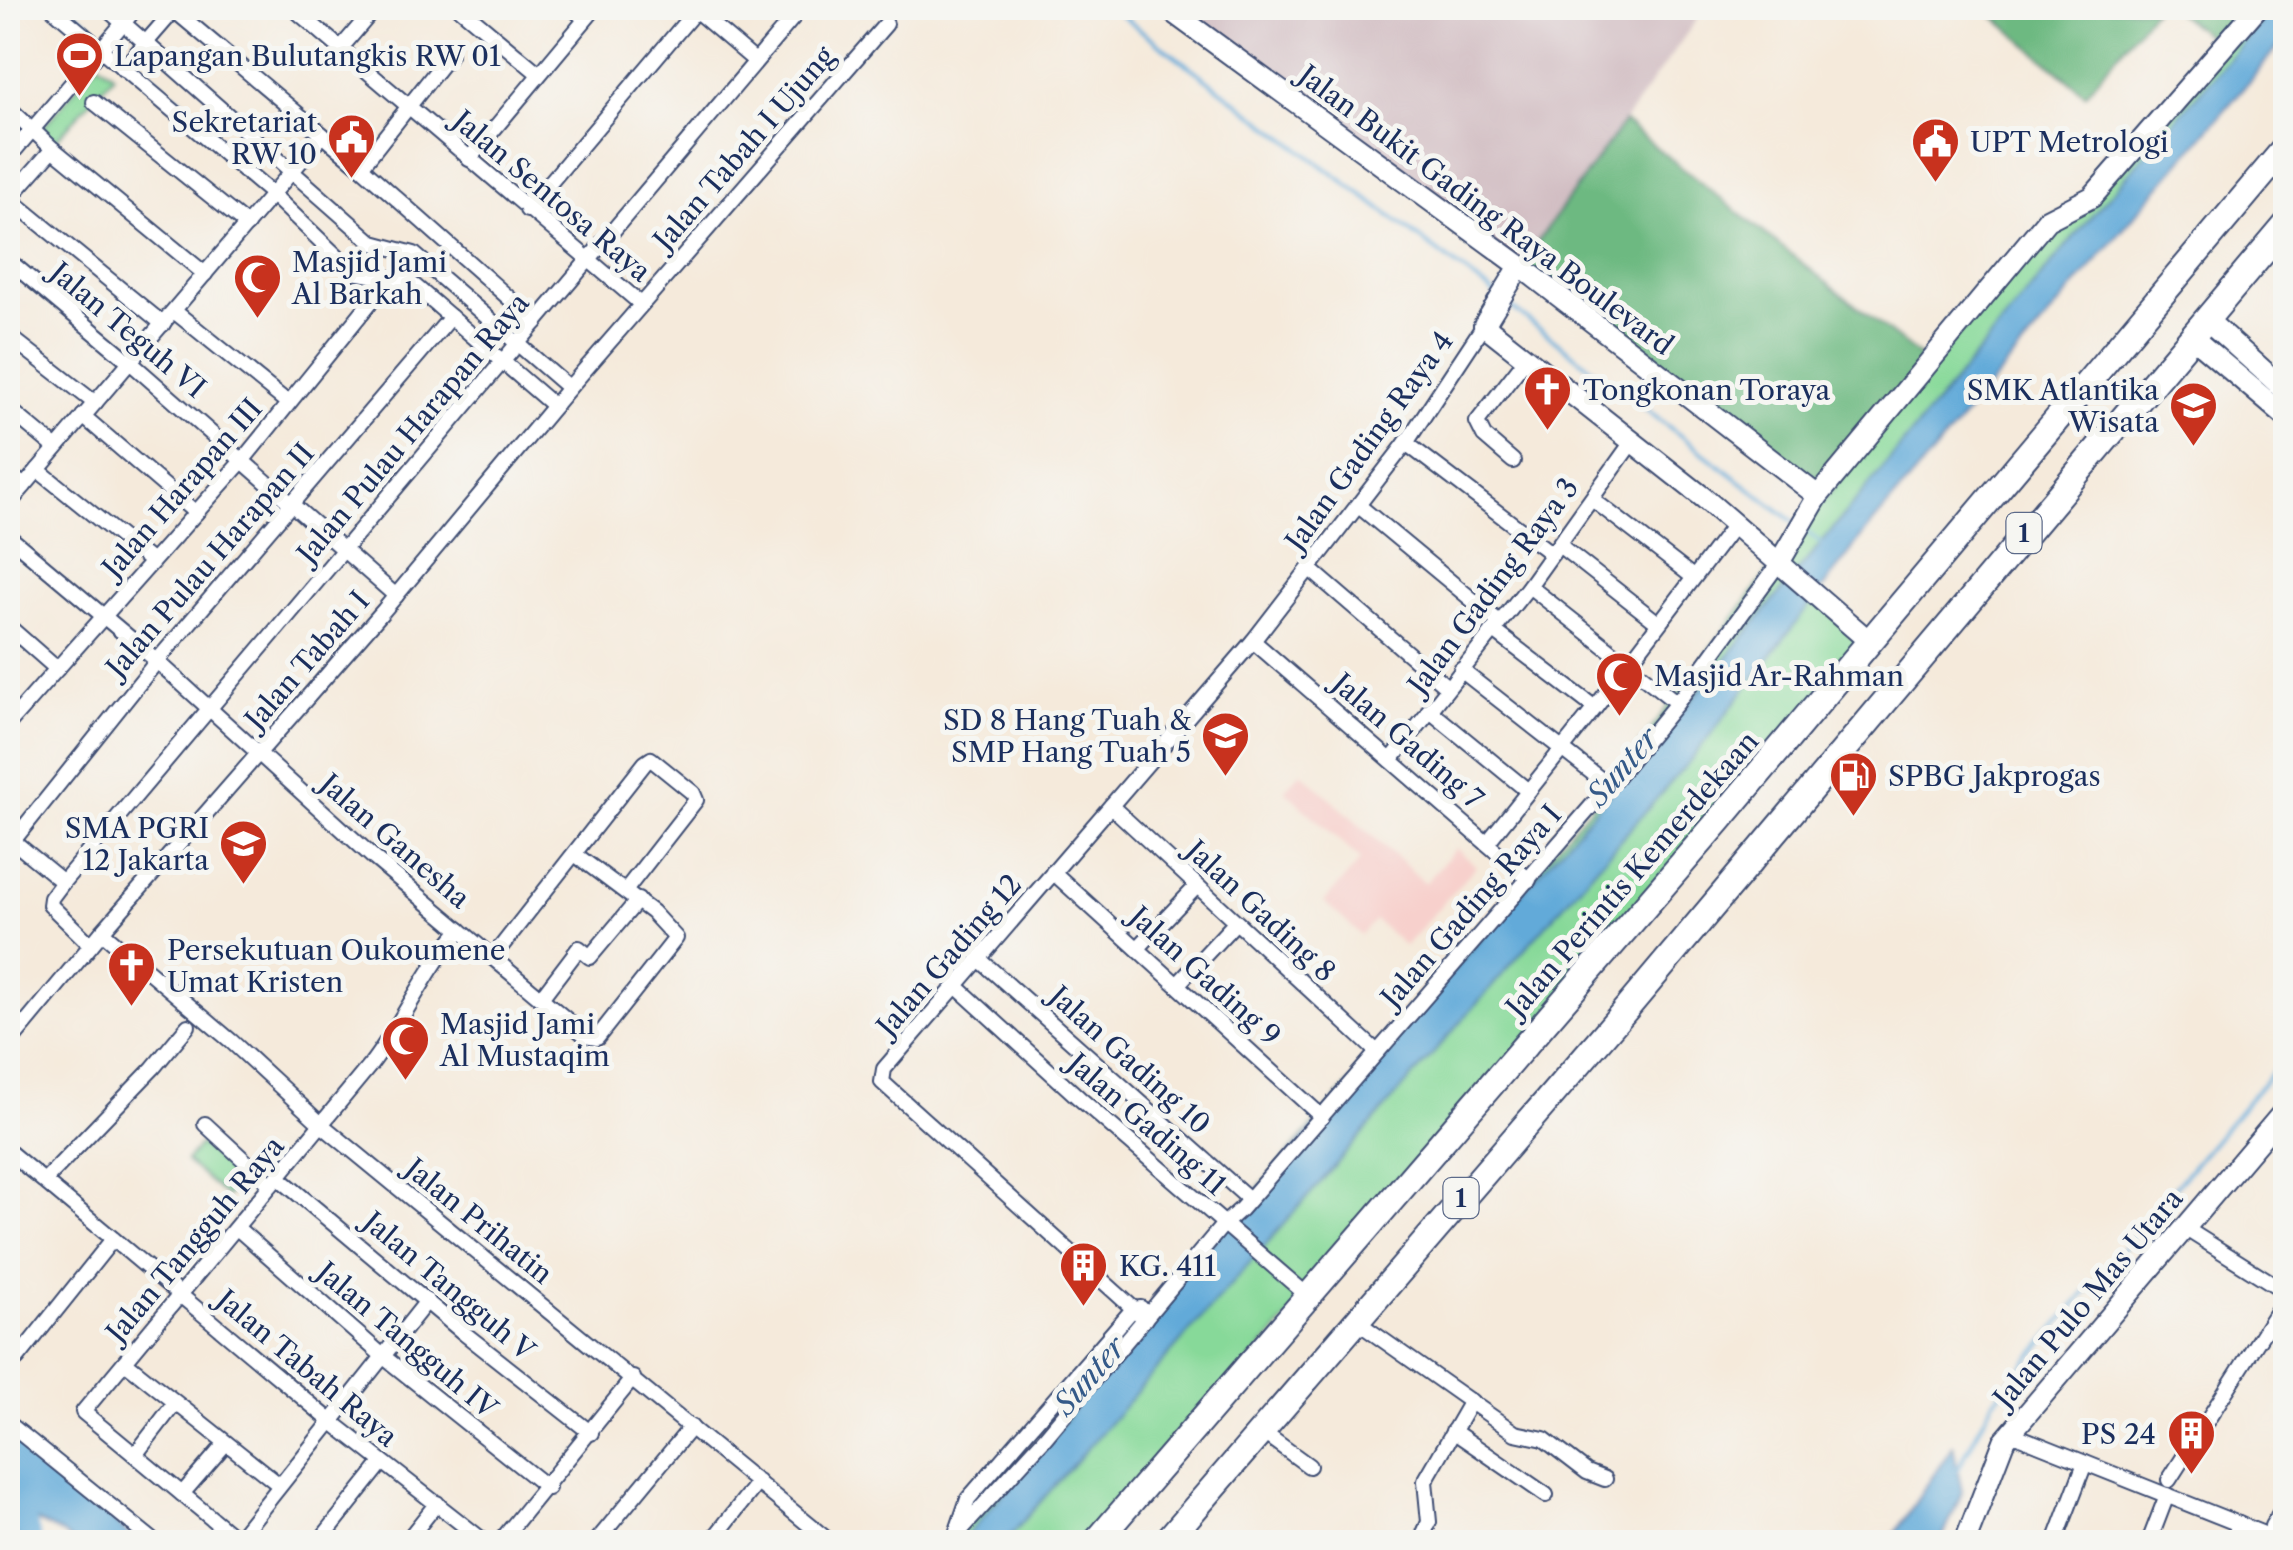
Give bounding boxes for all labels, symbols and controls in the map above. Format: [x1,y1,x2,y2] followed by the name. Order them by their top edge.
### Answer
[53,30,105,98] sports icon: Lapangan Bulutangkis RW 01
[114,39,501,73] place label: Lapangan Bulutangkis RW 01
[644,39,842,260] street label: Jalan Tabah I Ujung
[1289,56,1680,362] street label: Jalan Bukit Gading Raya Boulevard
[443,101,658,289] street label: Jalan Sentosa Raya
[172,105,317,171] place label: Sekretariat RW 10
[326,112,378,180] public building icon: Sekretariat RW 10
[1909,116,1961,184] public building icon: UPT Metrologi
[1970,125,2168,159] place label: UPT Metrologi
[291,245,447,311] place label: Masjid Jami Al Barkah
[231,252,283,320] mosque icon: Masjid Jami Al Barkah
[40,253,213,405] street label: Jalan Teguh VI
[287,286,536,573] street label: Jalan Pulau Harapan Raya
[1276,325,1460,560] street label: Jalan Gading Raya 4
[1522,364,1574,432] church icon: Tongkonan Toraya
[1583,373,1831,407] place label: Tongkonan Toraya
[1967,373,2159,439] place label: SMK Atlantika Wisata
[2168,380,2220,448] school or university icon: SMK Atlantika Wisata
[92,392,269,587] street label: Jalan Harapan III
[96,436,321,687] street label: Jalan Pulau Harapan II
[1398,471,1585,704] street label: Jalan Gading Raya 3
[2006,513,2042,553] road number: 1
[235,584,376,739] street label: Jalan Tabah I
[1593,650,1645,718] mosque icon: Masjid Ar-Rahman
[1654,659,1904,693] place label: Masjid Ar-Rahman
[1323,664,1491,816] street label: Jalan Gading 7
[943,703,1191,769] place label: SD 8 Hang Tuah & SMP Hang Tuah 5
[1200,710,1252,778] school or university icon: SD 8 Hang Tuah & SMP Hang Tuah 5
[1577,719,1668,815] water label: Sunter
[1496,724,1765,1027] street label: Jalan Perintis Kemerdekaan
[1827,750,1879,818] fuel station icon: SPBG Jakprogas
[1888,759,2101,793] place label: SPBG Jakprogas
[310,764,477,915] street label: Jalan Ganesha
[1371,798,1568,1017] street label: Jalan Gading Raya I
[65,811,209,877] place label: SMA PGRI 12 Jakarta
[218,818,270,886] school or university icon: SMA PGRI 12 Jakarta
[1176,830,1343,989] street label: Jalan Gading 8
[867,867,1028,1046] street label: Jalan Gading 12
[1120,897,1288,1053] street label: Jalan Gading 9
[167,933,505,999] place label: Persekutuan Oukoumene Umat Kristen
[106,940,158,1008] church icon: Persekutuan Oukoumene Umat Kristen
[1040,976,1217,1141] street label: Jalan Gading 10
[439,1007,610,1073] place label: Masjid Jami Al Mustaqim
[379,1014,431,1082] mosque icon: Masjid Jami Al Mustaqim
[1058,1043,1233,1202] street label: Jalan Gading 11
[96,1129,291,1352] street label: Jalan Tangguh Raya
[395,1149,559,1291] street label: Jalan Prihatin
[1444,1178,1478,1218] road number: 1
[1984,1181,2190,1418] street label: Jalan Pulo Mas Utara
[353,1202,542,1368] street label: Jalan Tangguh V
[1058,1240,1110,1308] building icon: KG. 411
[1119,1249,1216,1283] place label: KG. 411
[307,1252,505,1426] street label: Jalan Tangguh IV
[207,1280,404,1454] street label: Jalan Tabah Raya
[1044,1328,1135,1424] water label: Sunter
[2165,1408,2217,1476] building icon: PS 24
[2081,1417,2156,1451] place label: PS 24

